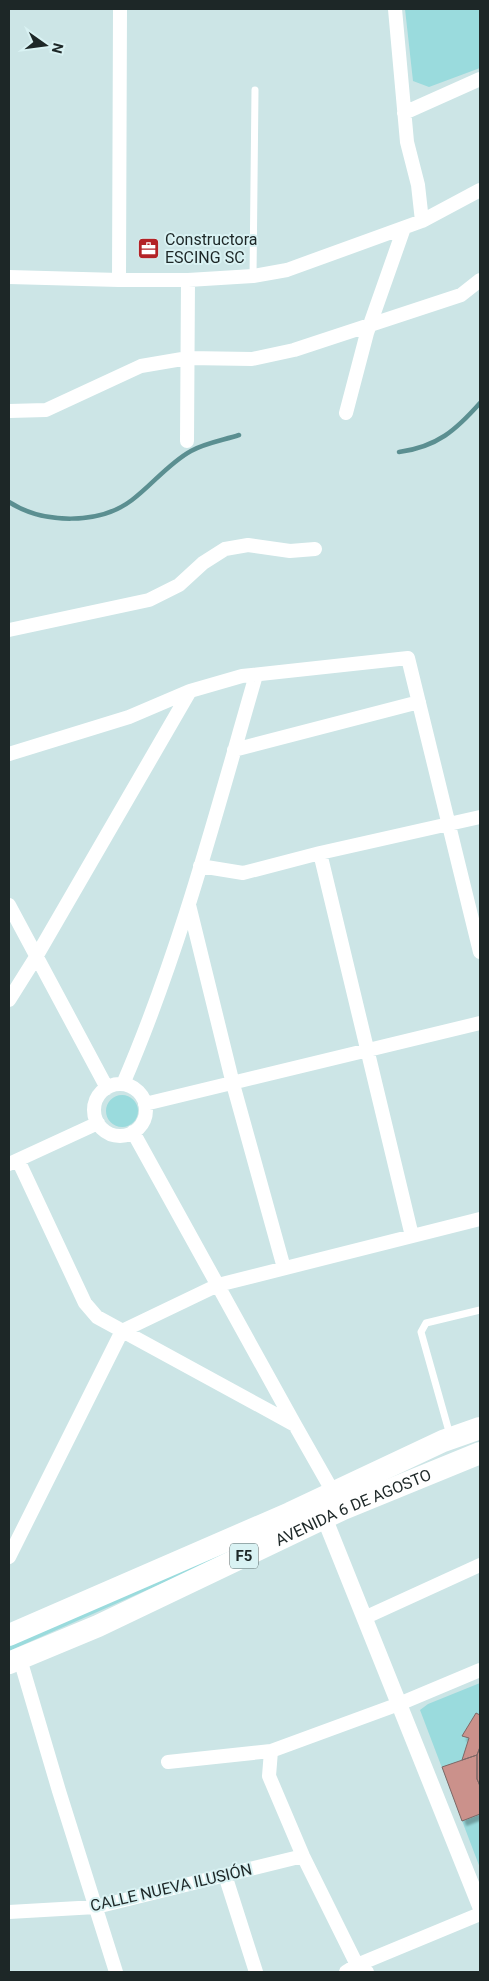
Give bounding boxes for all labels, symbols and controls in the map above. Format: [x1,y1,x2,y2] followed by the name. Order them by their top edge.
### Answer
[20,20,70,70] north arrow
[49,41,67,55] text: N
[165,230,258,267] place label: Constructora ESCING SC
[137,236,161,260] office icon: Constructora ESCING SC
[272,1465,434,1550] street label: AVENIDA 6 DE AGOSTO
[230,1544,258,1568] road number: F5
[88,1859,254,1915] street label: CALLE NUEVA ILUSIÓN

